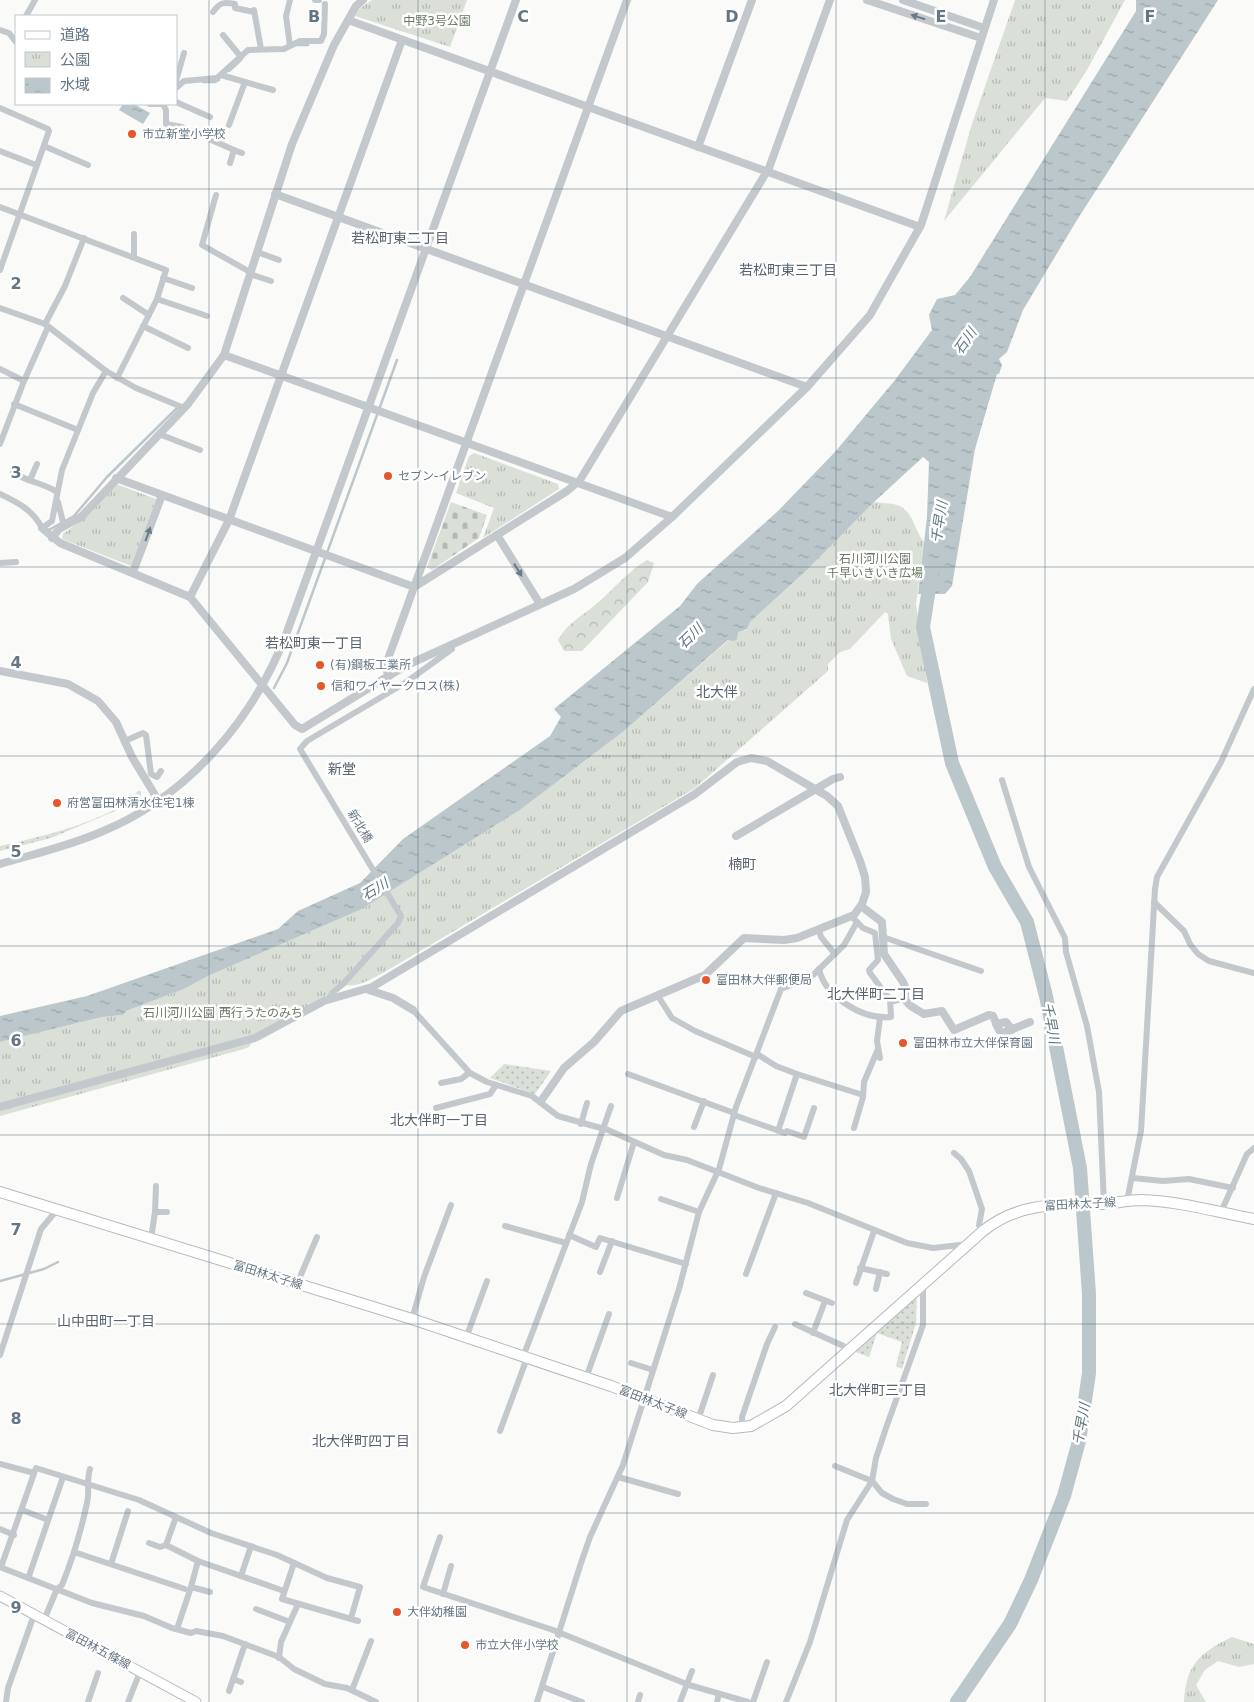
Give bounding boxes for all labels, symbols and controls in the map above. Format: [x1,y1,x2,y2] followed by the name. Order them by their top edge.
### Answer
[308,7,320,26] text: B
[517,7,529,26] text: C
[725,7,739,26] text: D
[936,7,946,26] text: E
[1145,7,1155,26] text: F
[910,13,925,21] one-way arrow
[403,14,471,28] park label: 中野3号公園
[15,15,178,105] legend
[60,26,90,44] text: 道路
[60,51,90,69] text: 公園
[60,76,90,94] text: 水域
[142,127,226,141] place label: 市立新堂小学校
[126,128,138,140] marker: 市立新堂小学校
[351,230,449,246] district label: 若松町東二丁目
[739,262,837,278] district label: 若松町東三丁目
[10,274,22,293] text: 2
[950,323,981,357] water label: 石川
[10,463,22,482] text: 3
[398,469,486,483] place label: セブン-イレブン
[382,470,394,482] marker: セブン-イレブン
[928,498,950,544] water label: 千早川
[145,526,152,541] one-way arrow
[827,552,923,580] park label: 石川河川公園 千早いきいき広場
[514,563,523,576] one-way arrow
[674,619,707,651] water label: 石川
[265,635,363,651] district label: 若松町東一丁目
[10,653,22,672] text: 4
[330,658,411,672] place label: (有)鋼板工業所
[314,659,326,671] marker: (有)鋼板工業所
[331,679,460,693] place label: 信和ワイヤークロス(株)
[315,680,327,692] marker: 信和ワイヤークロス(株)
[696,684,738,700] district label: 北大伴
[328,761,356,777] district label: 新堂
[67,796,195,810] place label: 府営富田林清水住宅1棟
[51,797,63,809] marker: 府営富田林清水住宅1棟
[345,807,375,845] street label: 新北橋
[10,842,22,861] text: 5
[728,856,756,872] district label: 楠町
[359,874,393,903] water label: 石川
[716,973,812,987] place label: 富田林大伴郵便局
[700,974,712,986] marker: 富田林大伴郵便局
[827,986,925,1002] district label: 北大伴町二丁目
[1039,1001,1063,1047] water label: 千早川
[143,1006,303,1020] park label: 石川河川公園 西行うたのみち
[10,1031,22,1050] text: 6
[913,1036,1033,1050] place label: 富田林市立大伴保育園
[897,1037,909,1049] marker: 富田林市立大伴保育園
[390,1112,488,1128] district label: 北大伴町一丁目
[1044,1195,1116,1213] street label: 富田林太子線
[10,1220,22,1239] text: 7
[232,1258,304,1292] street label: 富田林太子線
[57,1313,155,1329] district label: 山中田町一丁目
[829,1382,927,1398] district label: 北大伴町三丁目
[617,1383,689,1421] street label: 富田林太子線
[1069,1400,1093,1446] water label: 千早川
[10,1409,22,1428] text: 8
[312,1433,410,1449] district label: 北大伴町四丁目
[10,1598,22,1617] text: 9
[407,1605,467,1619] place label: 大伴幼稚園
[391,1606,403,1618] marker: 大伴幼稚園
[63,1626,133,1672] street label: 富田林五條線
[475,1638,559,1652] place label: 市立大伴小学校
[459,1639,471,1651] marker: 市立大伴小学校

